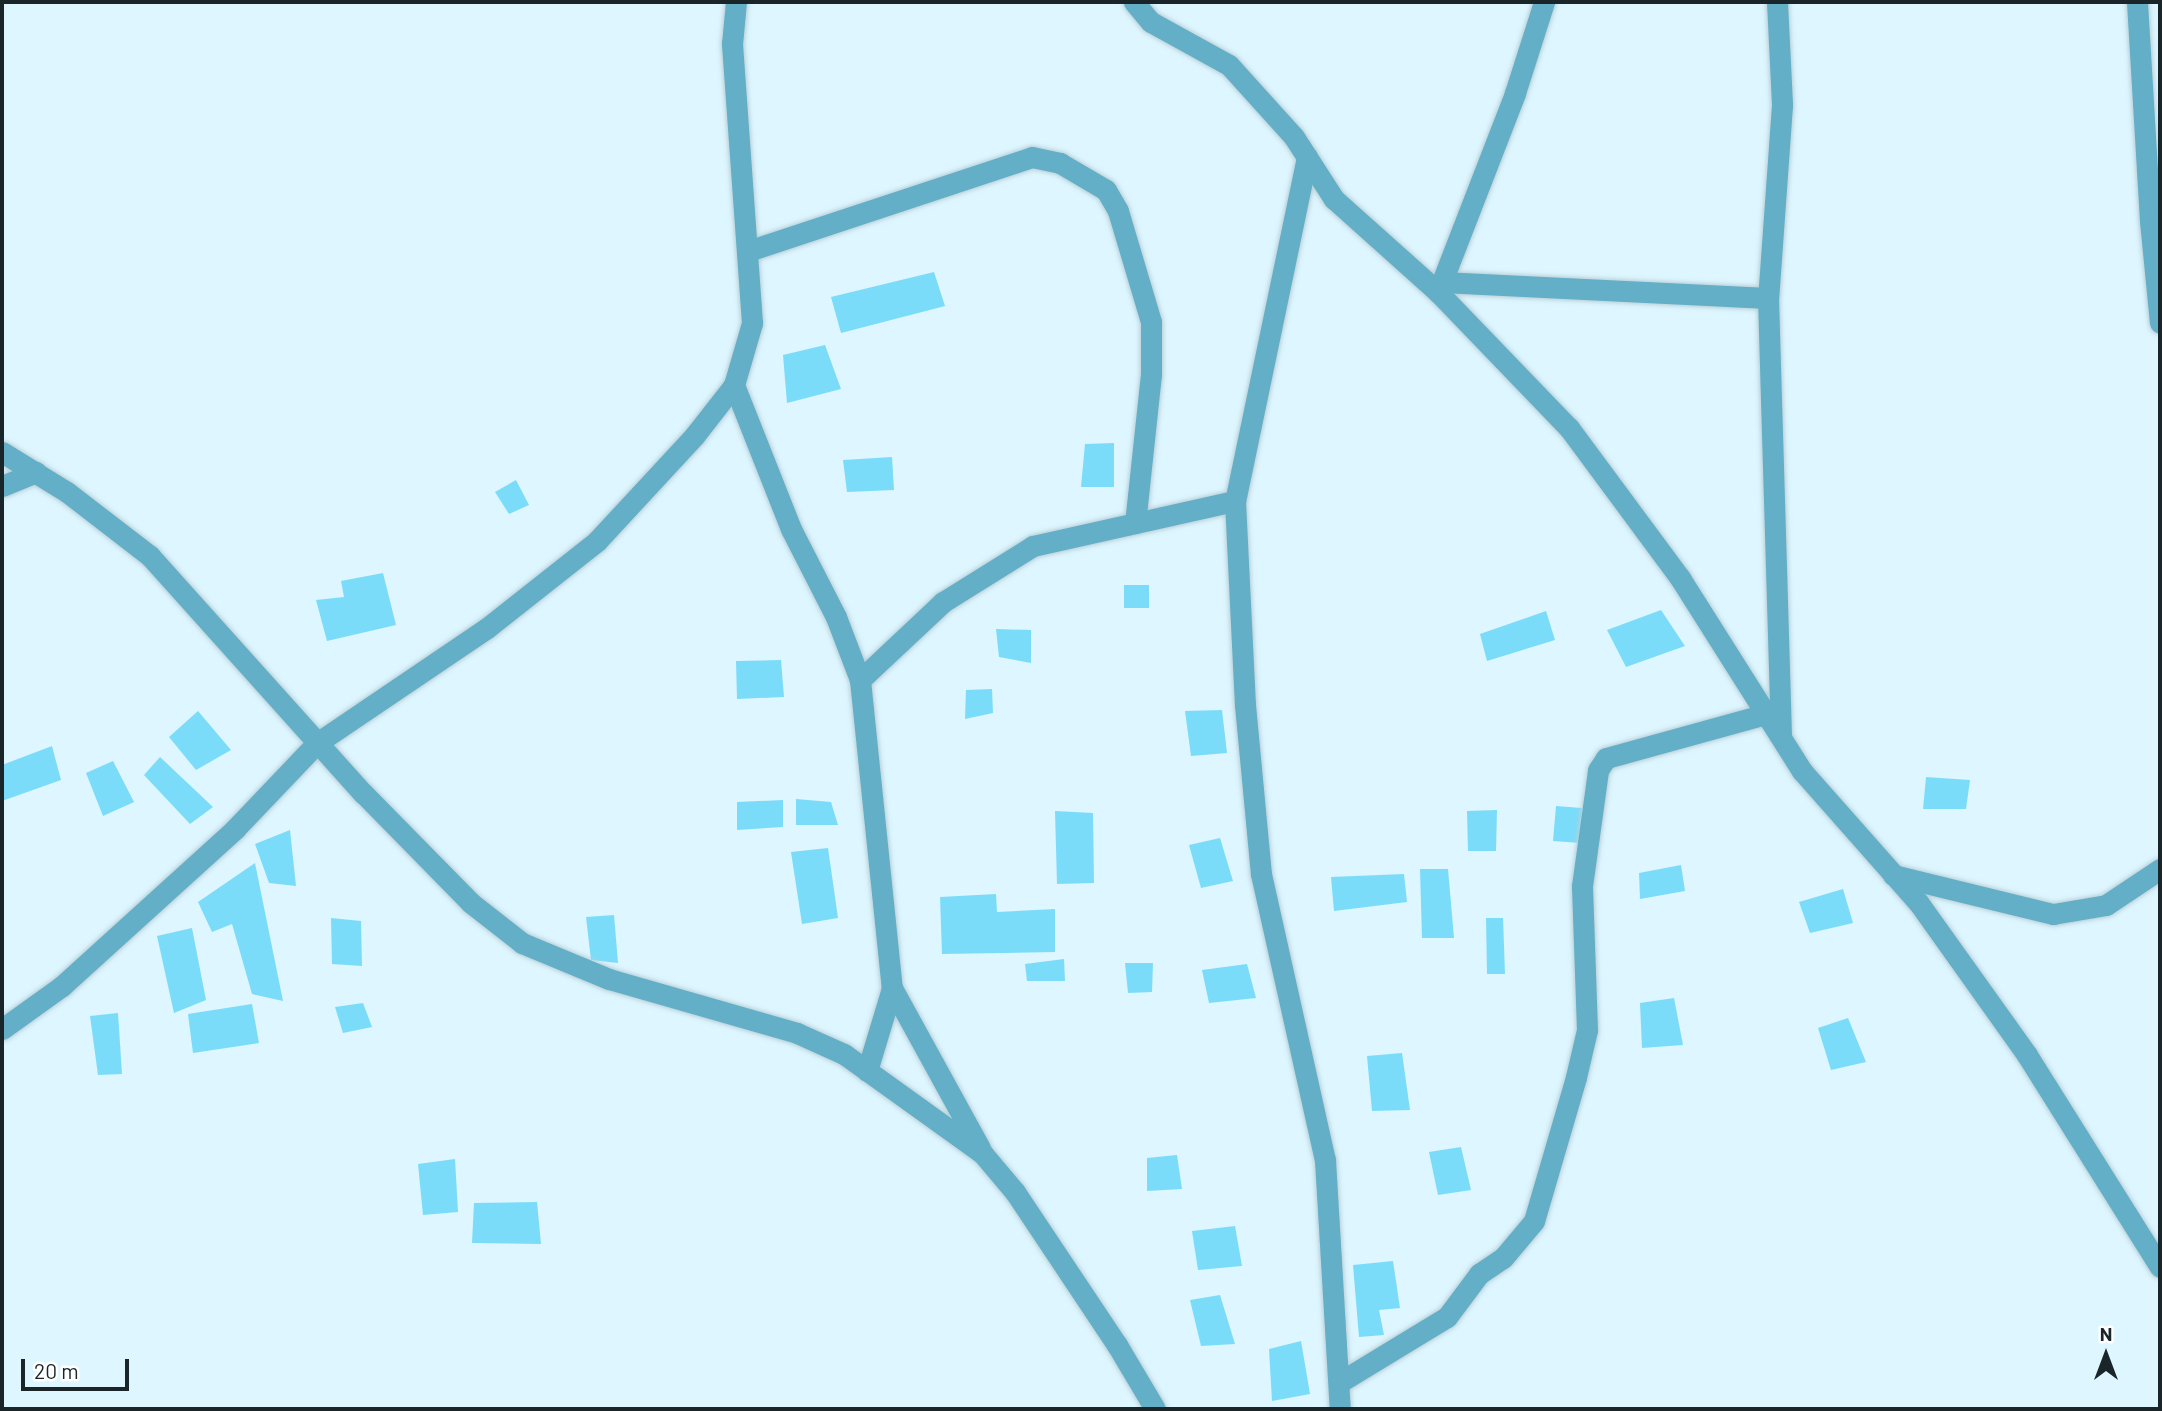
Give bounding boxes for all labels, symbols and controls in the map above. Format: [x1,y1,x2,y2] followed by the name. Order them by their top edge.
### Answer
[2071,1320,2141,1390] north arrow
[2100,1322,2112,1345] text: N
[24,1344,133,1388] scale bar
[34,1358,79,1383] text: 20 m

